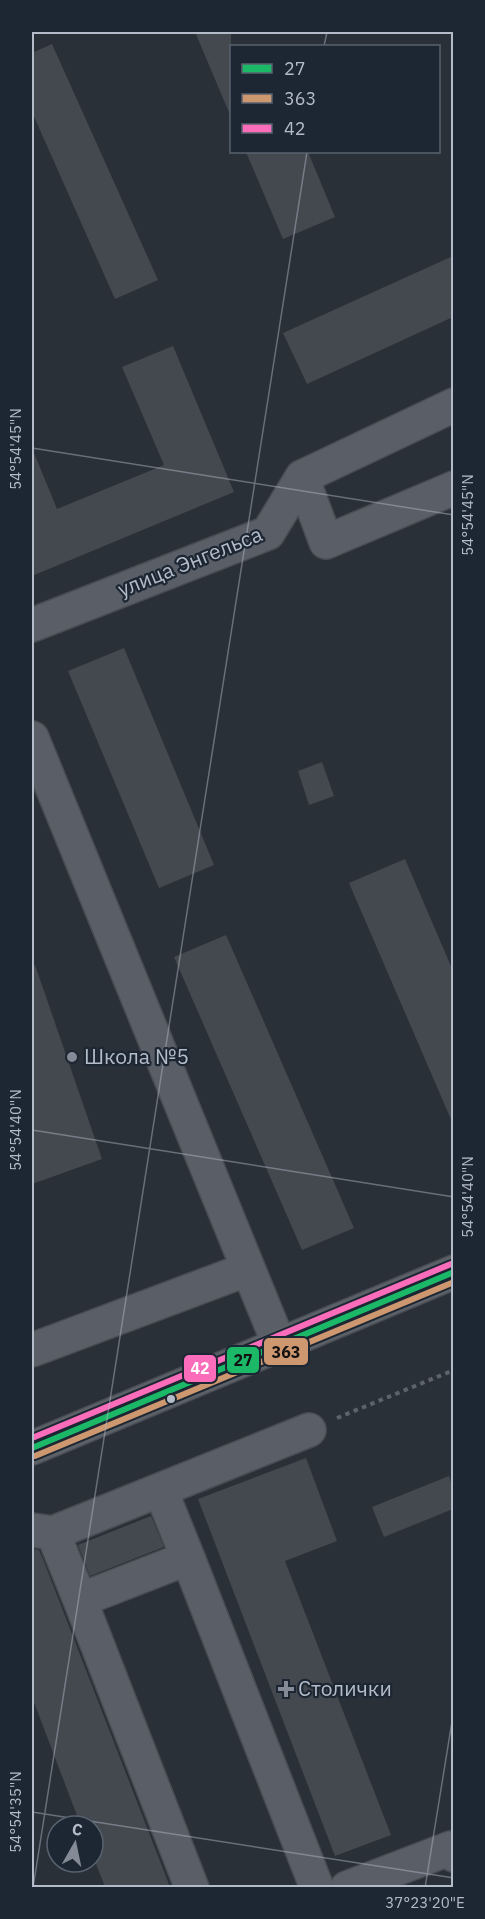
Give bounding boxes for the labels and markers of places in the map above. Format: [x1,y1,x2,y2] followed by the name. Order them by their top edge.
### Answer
[84,1042,189,1070] place label: Школа №5
[65,1050,79,1064] marker: Школа №5
[165,1393,177,1405] unlabelled marker
[298,1674,392,1702] place label: Столички
[279,1682,293,1696] marker: Столички

